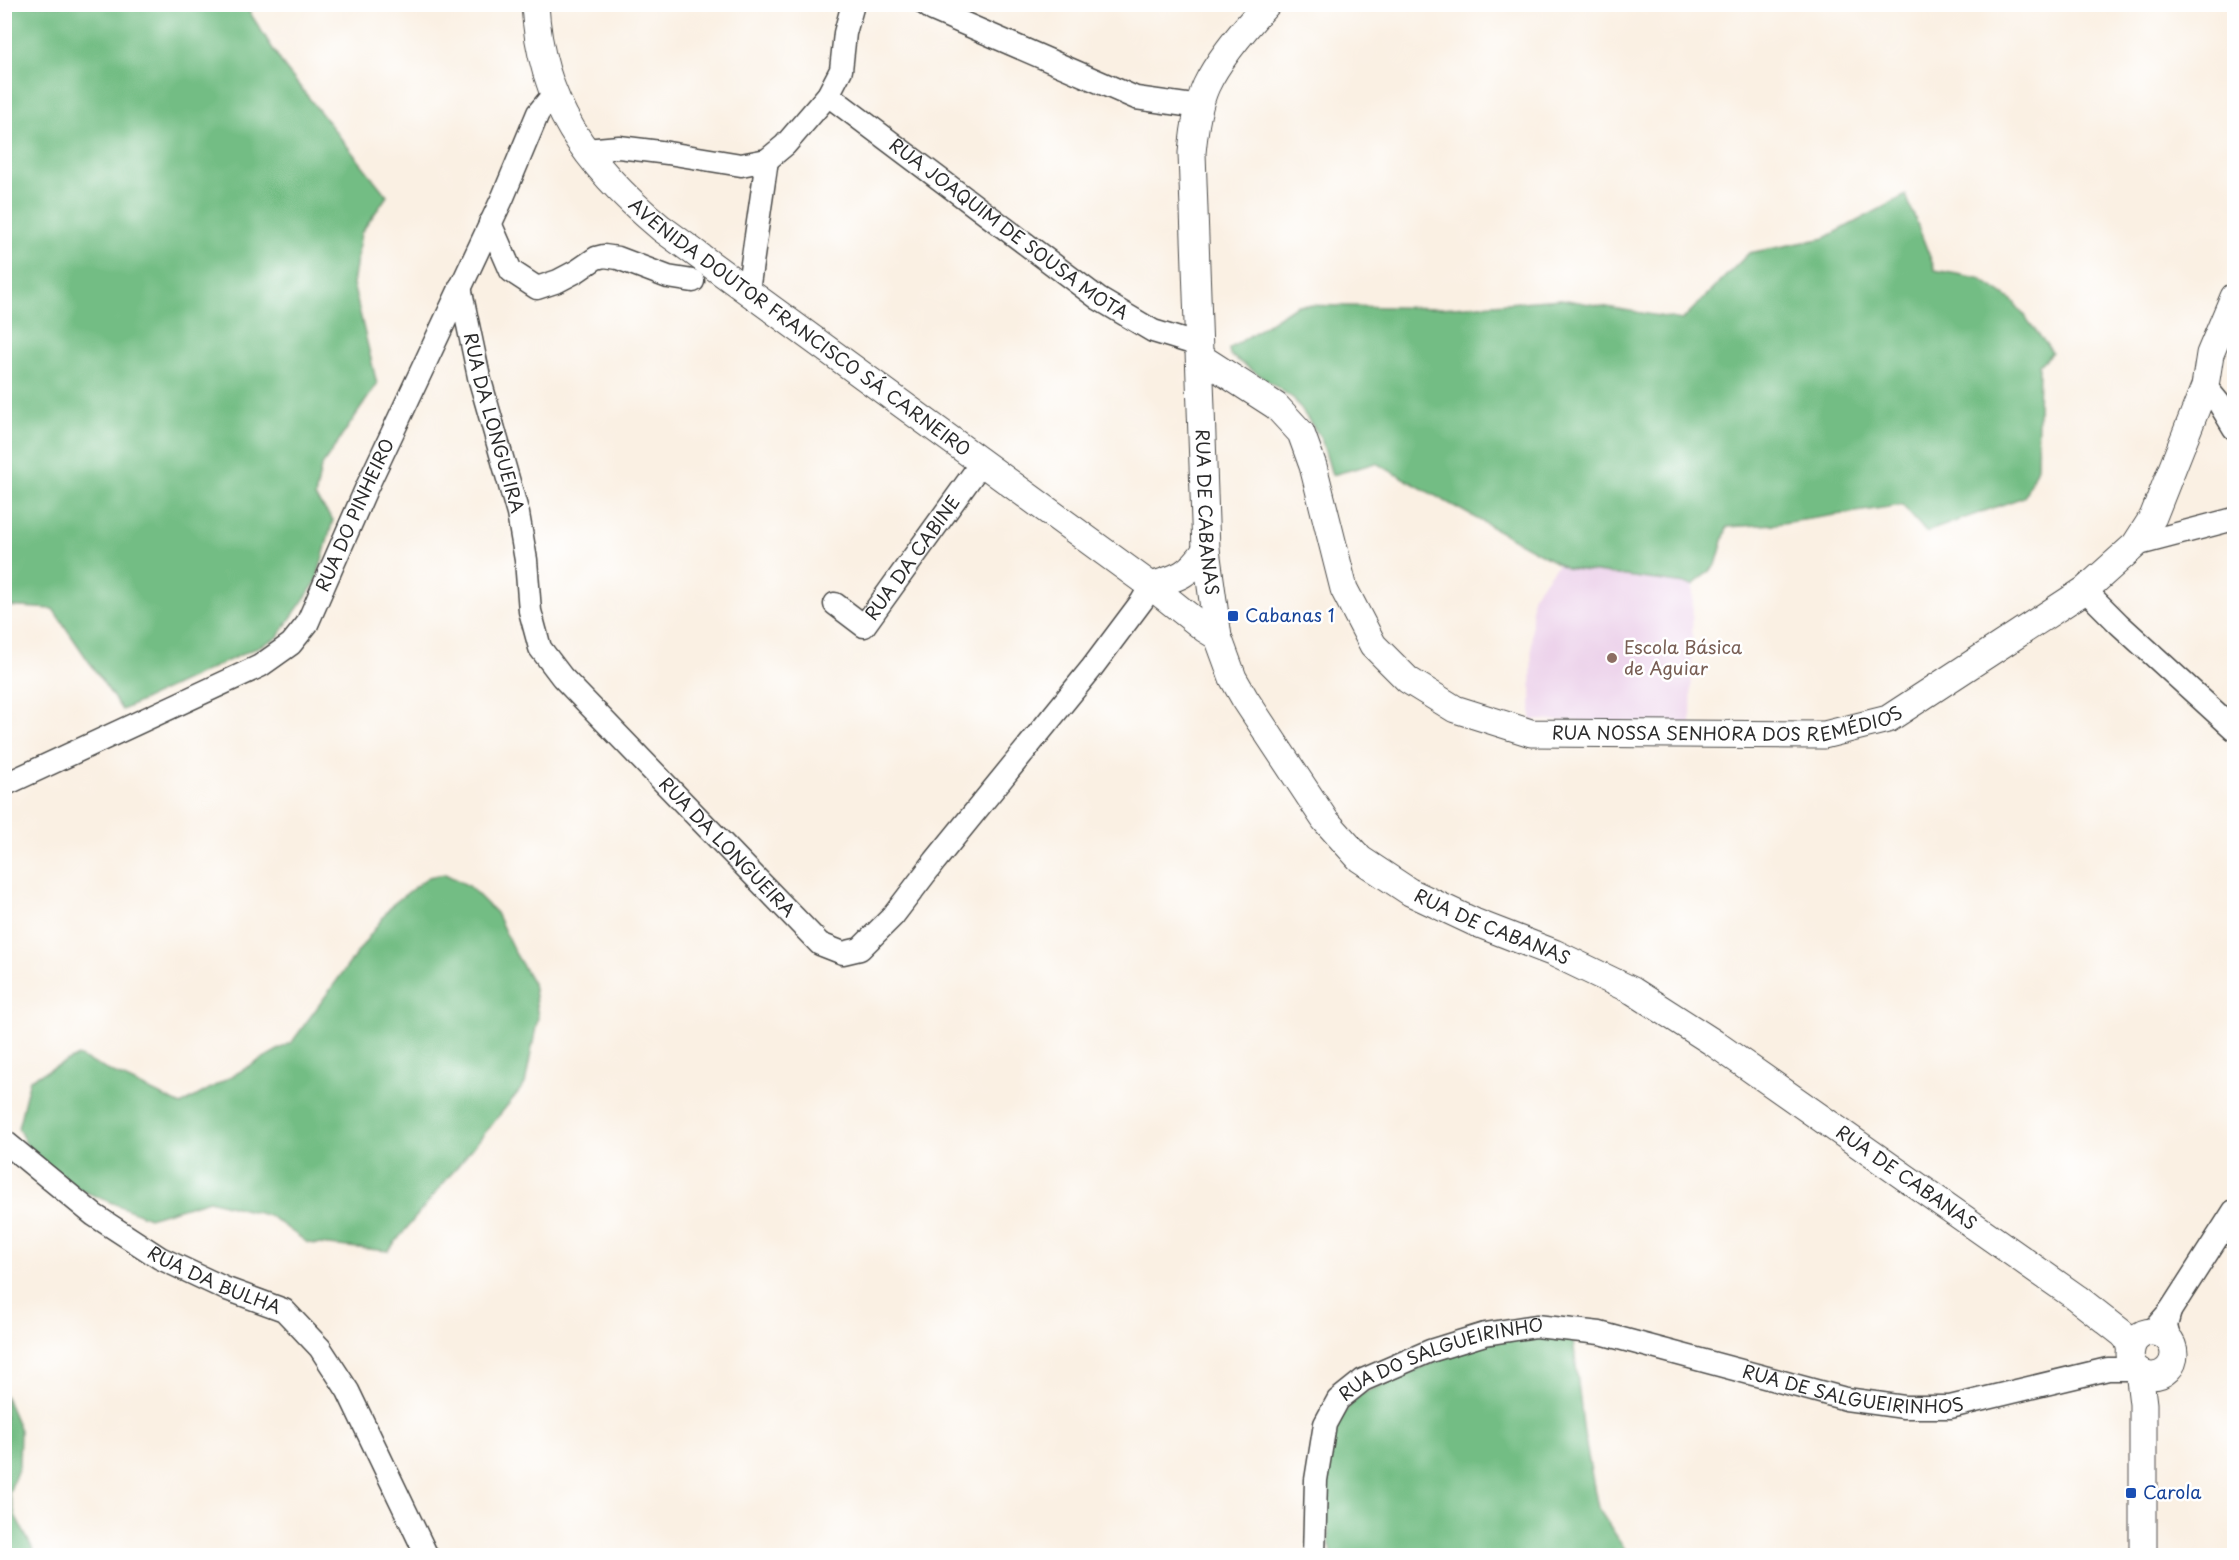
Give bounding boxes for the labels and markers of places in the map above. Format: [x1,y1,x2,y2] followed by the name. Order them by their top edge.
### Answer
[1245,601,1335,628] place label: Cabanas 1
[1226,609,1240,623] marker: Cabanas 1
[1624,633,1743,681] place label: Escola Básica de Aguiar
[1605,651,1619,665] marker: Escola Básica de Aguiar
[2143,1478,2202,1505] place label: Carola
[2124,1486,2138,1500] marker: Carola

